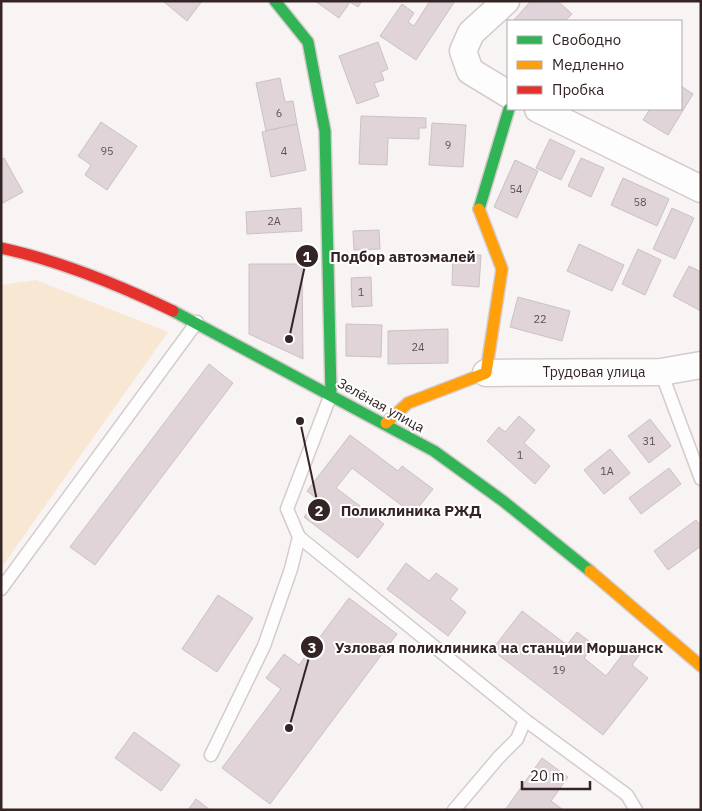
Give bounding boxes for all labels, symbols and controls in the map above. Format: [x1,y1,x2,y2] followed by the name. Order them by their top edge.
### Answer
[507,20,682,110] legend
[552,30,621,49] text: Свободно
[552,55,624,74] text: Медленно
[552,80,604,99] text: Пробка
[276,106,282,120] house number: 6
[445,138,451,152] house number: 9
[100,144,114,158] house number: 95
[281,144,288,158] house number: 4
[509,182,523,196] house number: 54
[633,195,647,209] house number: 58
[267,214,281,228] house number: 2А
[295,241,485,271] callout: Подбор автоэмалей
[302,247,312,266] text: 1
[330,247,476,266] text: Подбор автоэмалей
[358,285,365,299] house number: 1
[533,312,547,326] house number: 22
[411,340,425,354] house number: 24
[542,363,646,381] street label: Трудовая улица
[334,374,428,437] street label: Зелёная улица
[642,434,656,448] house number: 31
[517,448,524,462] house number: 1
[600,464,614,478] house number: 1А
[306,495,492,525] callout: Поликлиника РЖД
[314,501,324,520] text: 2
[341,501,481,520] text: Поликлиника РЖД
[300,632,673,662] callout: Узловая поликлиника на станции Моршанск
[307,638,317,657] text: 3
[335,638,663,657] text: Узловая поликлиника на станции Моршанск
[552,663,566,677] house number: 19
[522,758,590,790] scale bar
[530,766,565,785] text: 20 m

